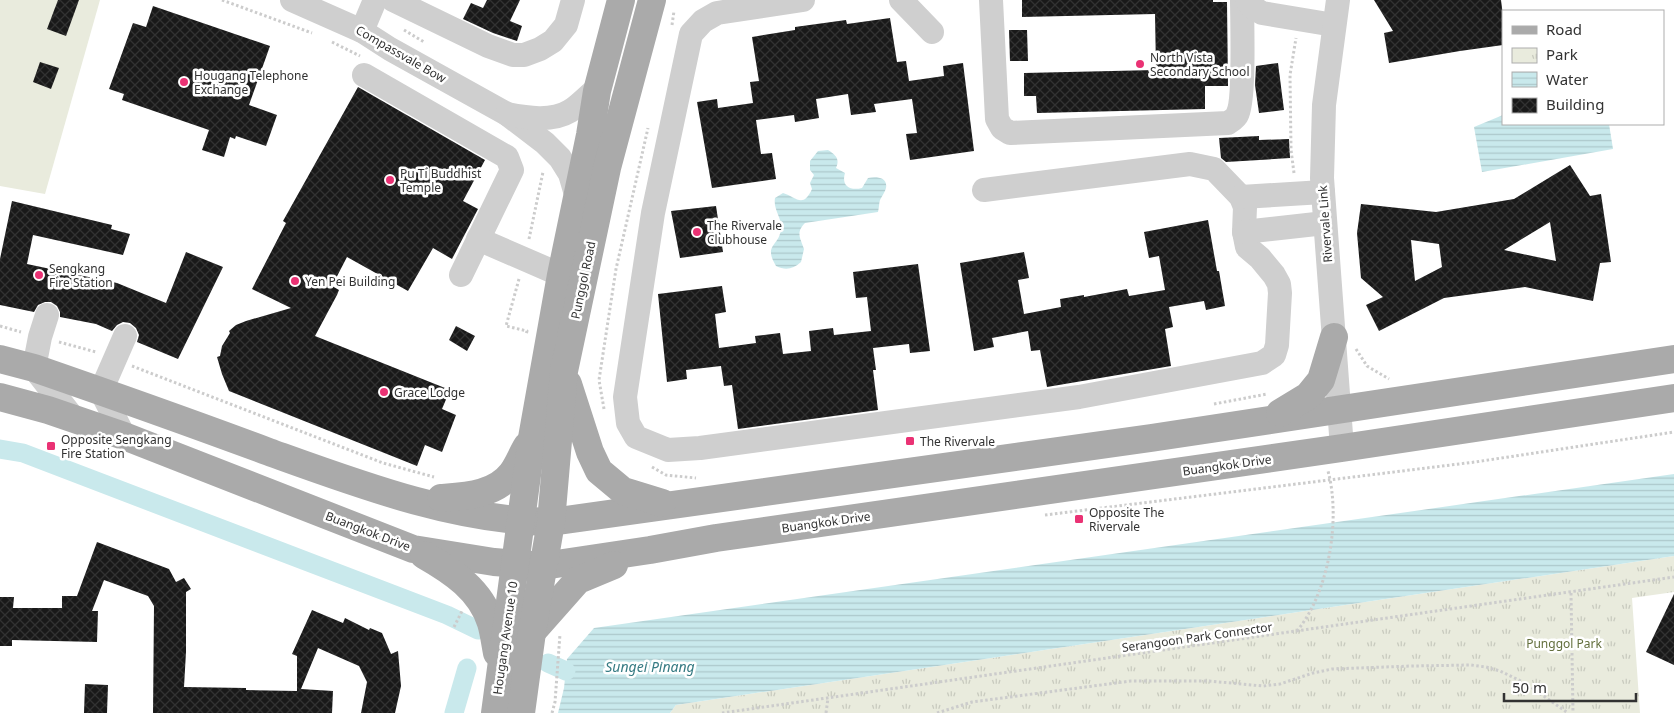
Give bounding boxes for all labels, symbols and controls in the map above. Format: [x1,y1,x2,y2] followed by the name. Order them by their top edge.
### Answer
[1502,10,1664,125] legend
[1546,19,1582,39] text: Road
[353,21,450,87] street label: Compassvale Bow
[1546,44,1578,64] text: Park
[1150,49,1249,80] place label: North Vista Secondary School
[1134,58,1146,70] marker: North Vista Secondary School
[194,67,309,98] place label: Hougang Telephone Exchange
[1546,69,1588,89] text: Water
[178,76,190,88] marker: Hougang Telephone Exchange
[1546,94,1604,114] text: Building
[400,165,482,196] place label: Pu Ti Buddhist Temple
[384,174,396,186] marker: Pu Ti Buddhist Temple
[1314,184,1336,263] street label: Rivervale Link
[707,217,782,248] place label: The Rivervale Clubhouse
[691,226,703,238] marker: The Rivervale Clubhouse
[566,240,600,320] street label: Punggol Road
[49,260,113,291] place label: Sengkang Fire Station
[33,269,45,281] marker: Sengkang Fire Station
[305,273,395,290] place label: Yen Pei Building
[289,275,301,287] marker: Yen Pei Building
[394,384,465,401] place label: Grace Lodge
[378,386,390,398] marker: Grace Lodge
[61,431,172,462] place label: Opposite Sengkang Fire Station
[920,433,995,450] place label: The Rivervale
[904,435,916,447] marker: The Rivervale
[45,440,57,452] marker: Opposite Sengkang Fire Station
[1181,450,1273,480] street label: Buangkok Drive
[1089,504,1165,535] place label: Opposite The Rivervale
[323,507,413,555] street label: Buangkok Drive
[780,507,872,537] street label: Buangkok Drive
[1073,513,1085,525] marker: Opposite The Rivervale
[489,580,521,696] street label: Hougang Avenue 10
[1121,618,1273,656] street label: Serangoon Park Connector
[1526,635,1602,652] park label: Punggol Park
[605,657,695,676] water label: Sungei Pinang
[1504,670,1636,702] scale bar
[1512,677,1547,697] text: 50 m

